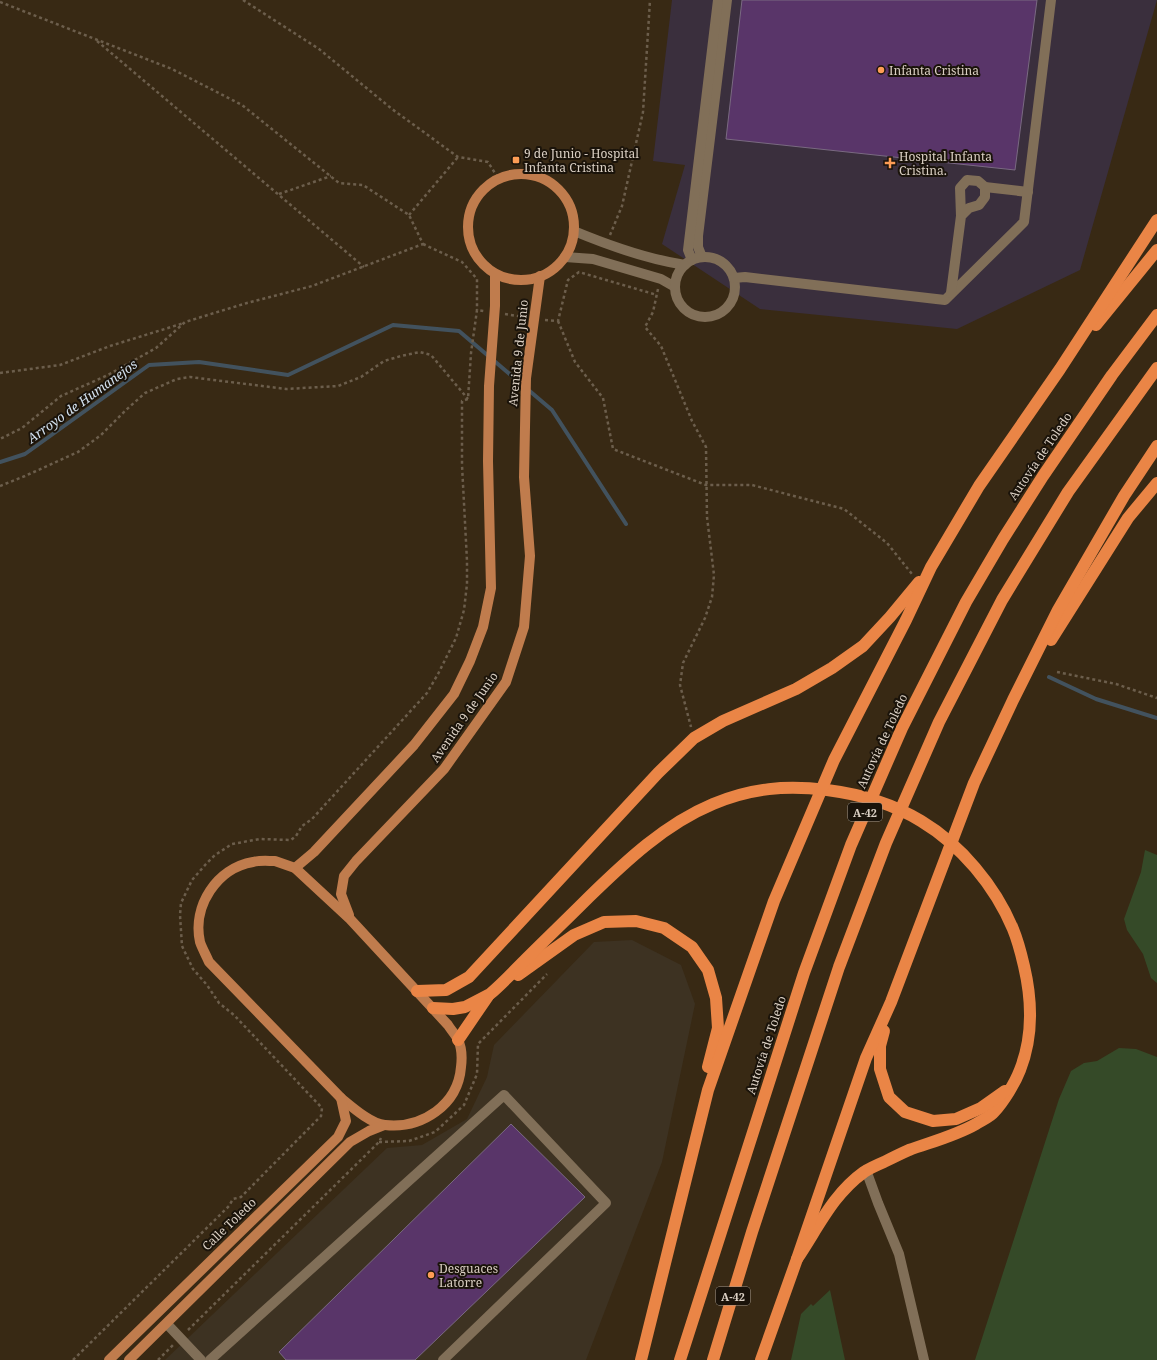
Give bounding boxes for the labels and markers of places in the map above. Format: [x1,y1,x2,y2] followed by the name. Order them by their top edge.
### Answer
[889,62,979,79] place label: Infanta Cristina
[876,65,886,75] marker: Infanta Cristina
[524,145,639,176] place label: 9 de Junio - Hospital Infanta Cristina
[899,148,992,179] place label: Hospital Infanta Cristina.
[511,155,521,165] marker: 9 de Junio - Hospital Infanta Cristina
[884,157,896,169] marker: Hospital Infanta Cristina.
[439,1260,498,1291] place label: Desguaces Latorre
[426,1270,436,1280] marker: Desguaces Latorre

